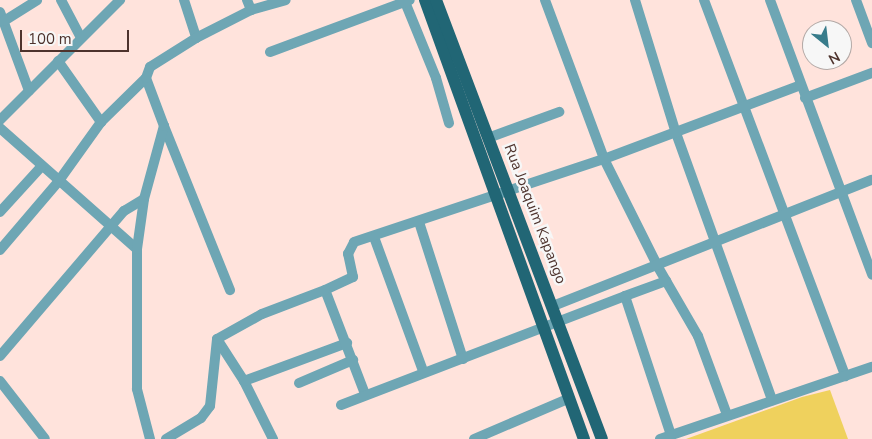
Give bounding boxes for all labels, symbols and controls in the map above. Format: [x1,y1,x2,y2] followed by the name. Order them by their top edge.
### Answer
[22,20,131,52] scale bar
[802,20,852,70] north arrow
[28,29,72,49] text: 100 m
[825,47,843,69] text: N
[500,141,570,287] street label: Rua Joaquim Kapango

